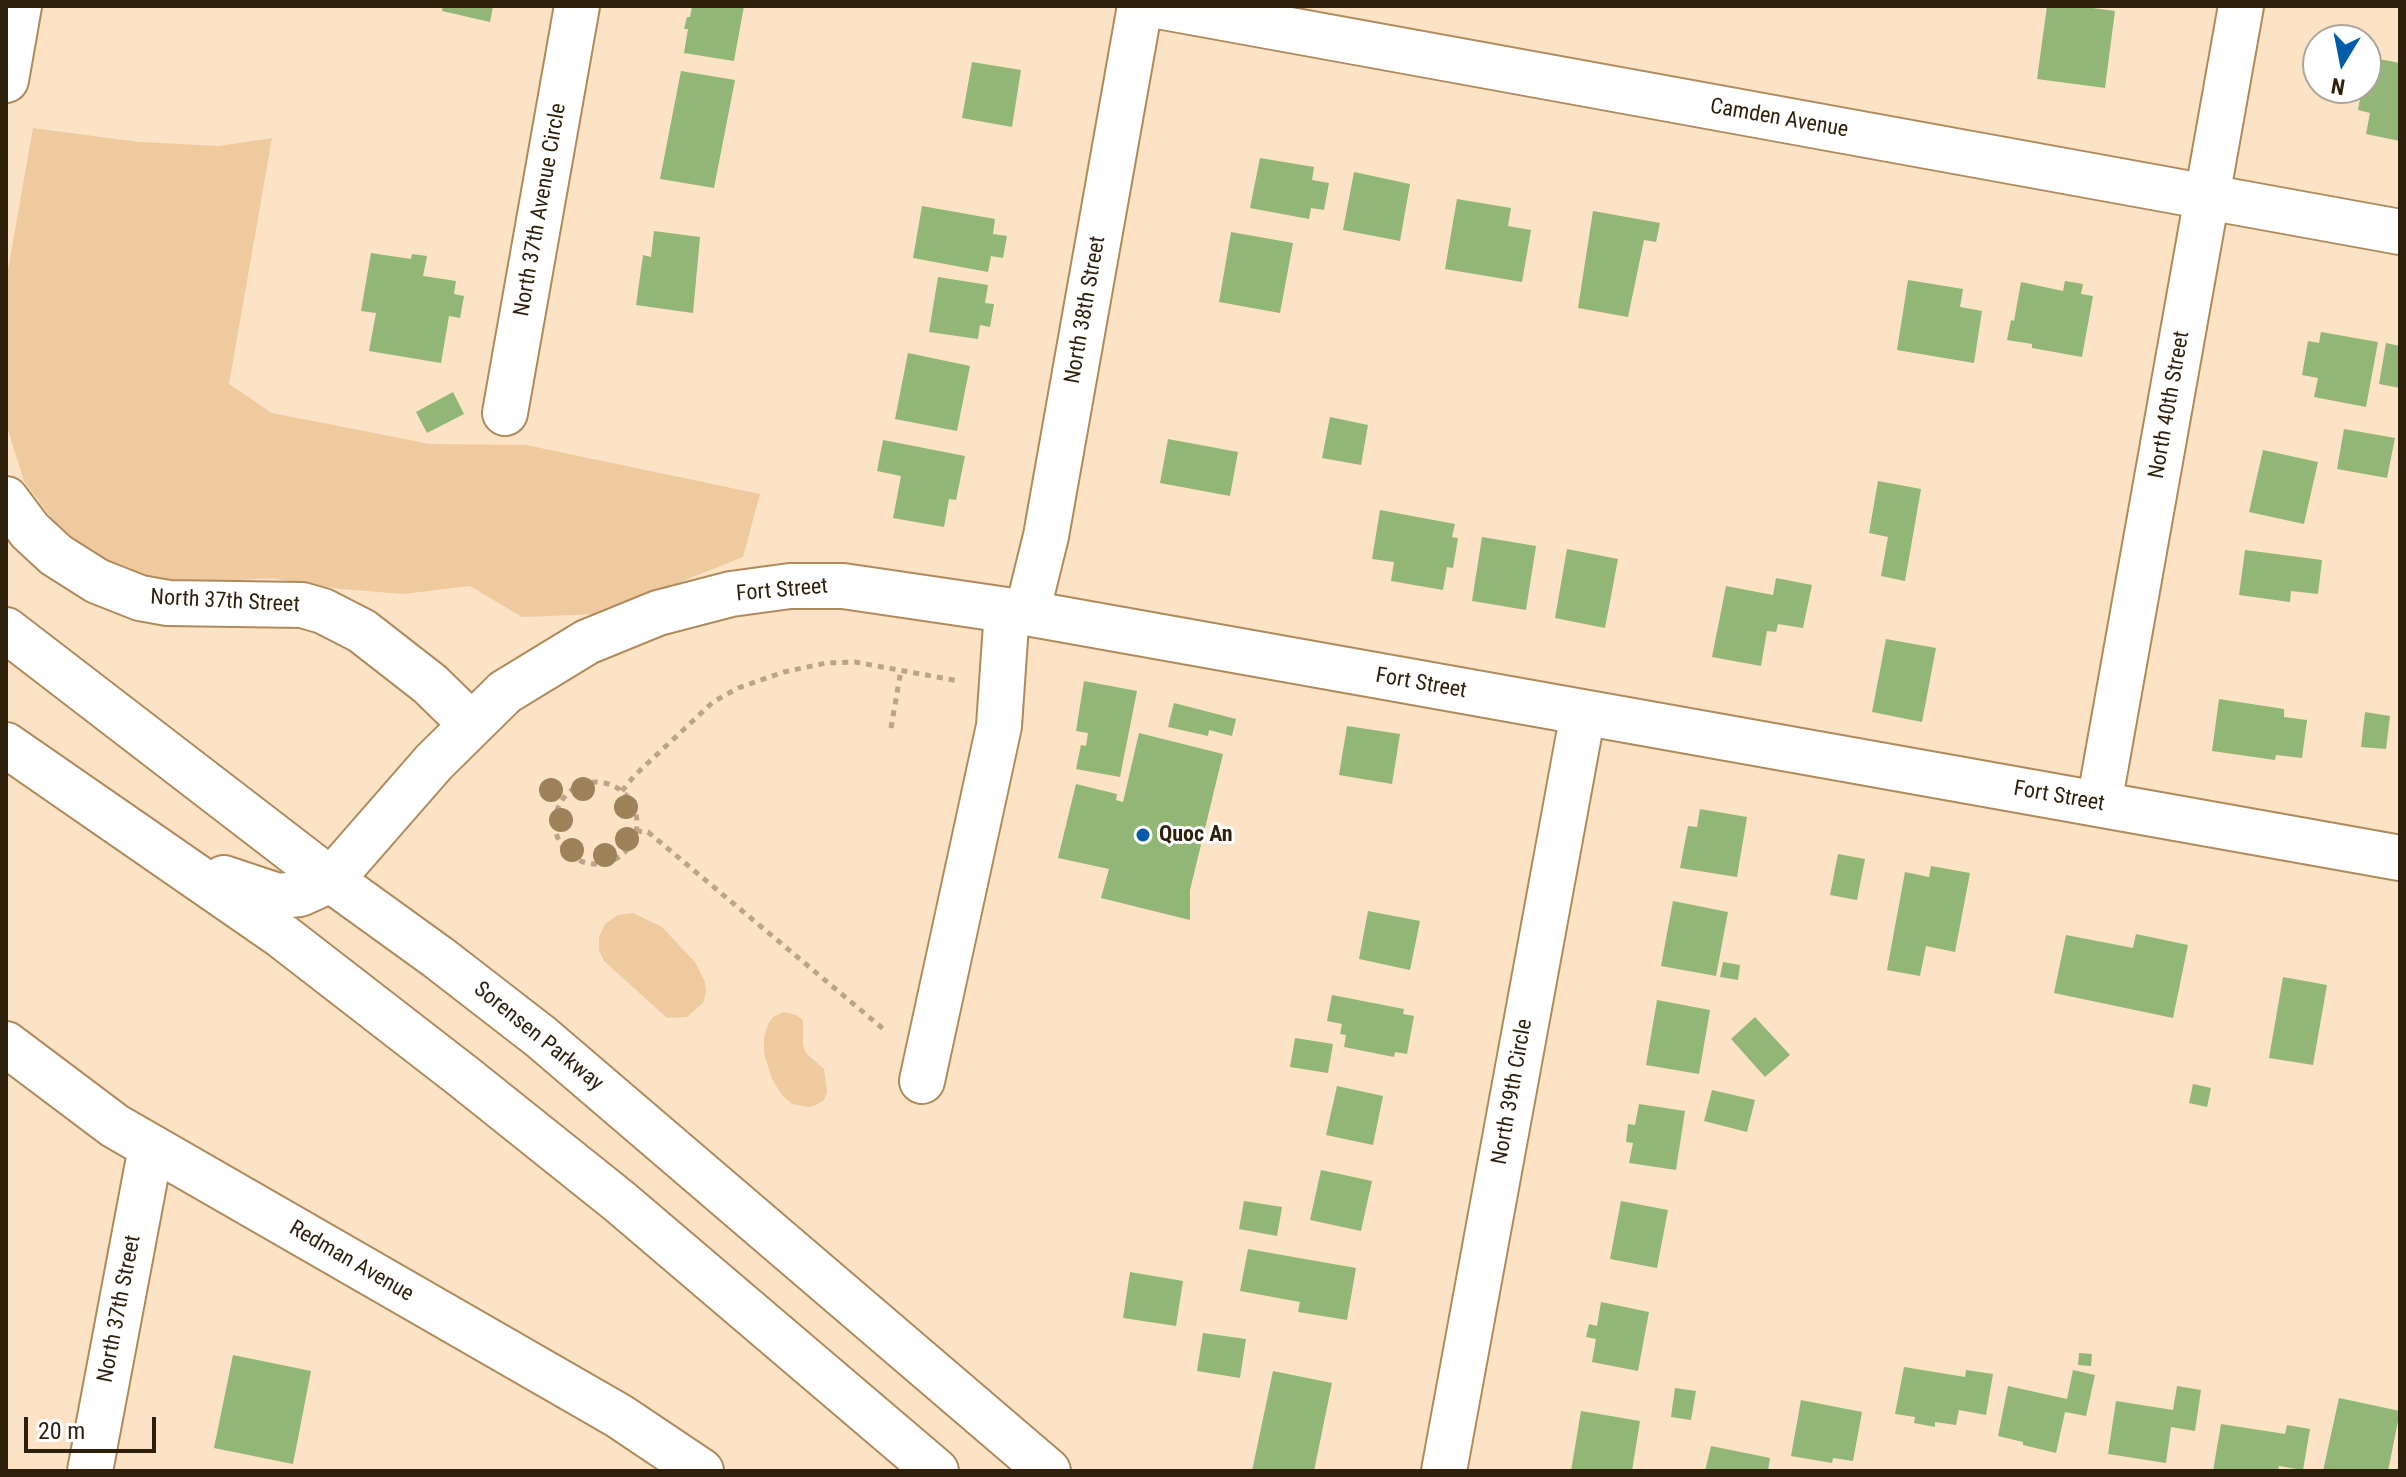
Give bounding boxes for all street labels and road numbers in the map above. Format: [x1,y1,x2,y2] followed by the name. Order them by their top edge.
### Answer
[1708,94,1850,144] street label: Camden Avenue
[509,101,573,319] street label: North 37th Avenue Circle
[1060,234,1112,386] street label: North 38th Street
[2144,329,2196,481] street label: North 40th Street
[735,574,829,608] street label: Fort Street
[150,585,300,619] street label: North 37th Street
[1374,663,1468,705] street label: Fort Street
[2012,776,2106,818] street label: Fort Street
[468,977,608,1097] street label: Sorensen Parkway
[1487,1017,1539,1167] street label: North 39th Circle
[284,1216,418,1308] street label: Redman Avenue
[93,1233,147,1385] street label: North 37th Street

